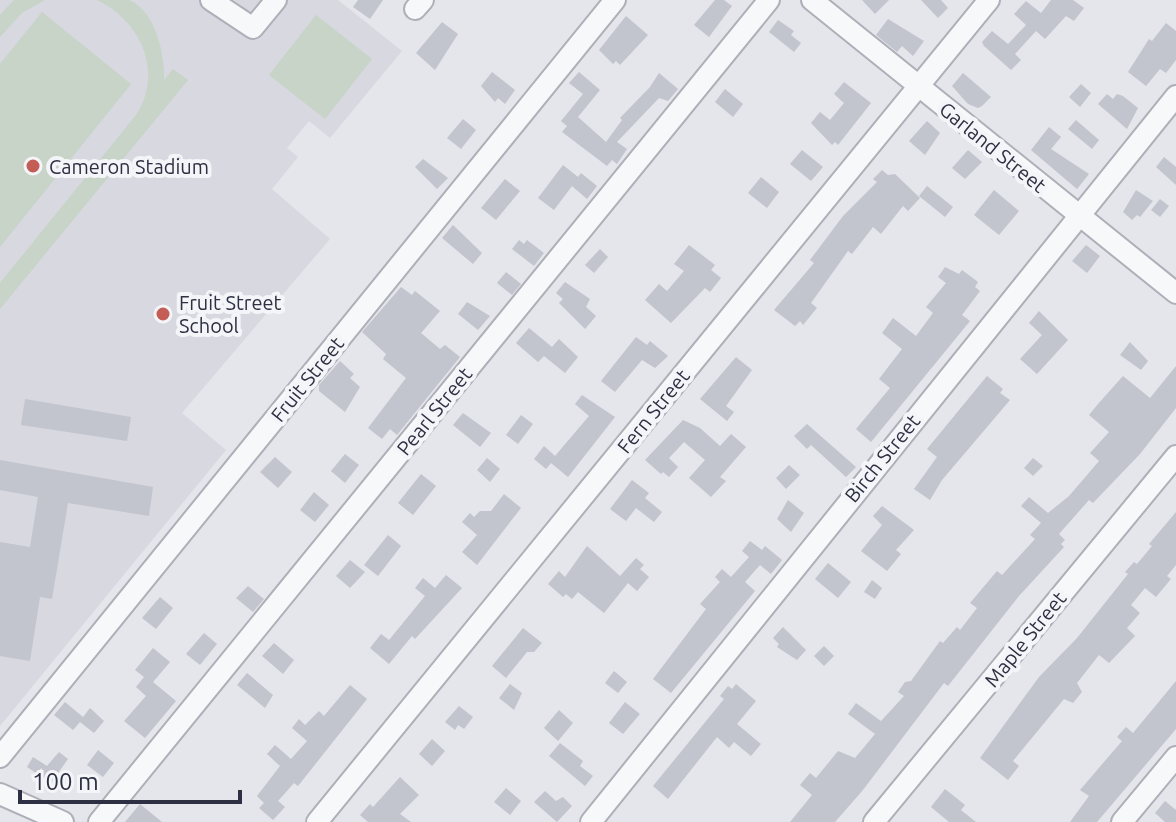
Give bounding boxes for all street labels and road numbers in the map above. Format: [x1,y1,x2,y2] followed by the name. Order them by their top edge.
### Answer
[935,97,1051,197] street label: Garland Street
[266,332,348,426] street label: Fruit Street
[392,362,476,459] street label: Pearl Street
[612,364,694,457] street label: Fern Street
[840,409,924,507] street label: Birch Street
[980,587,1071,691] street label: Maple Street

